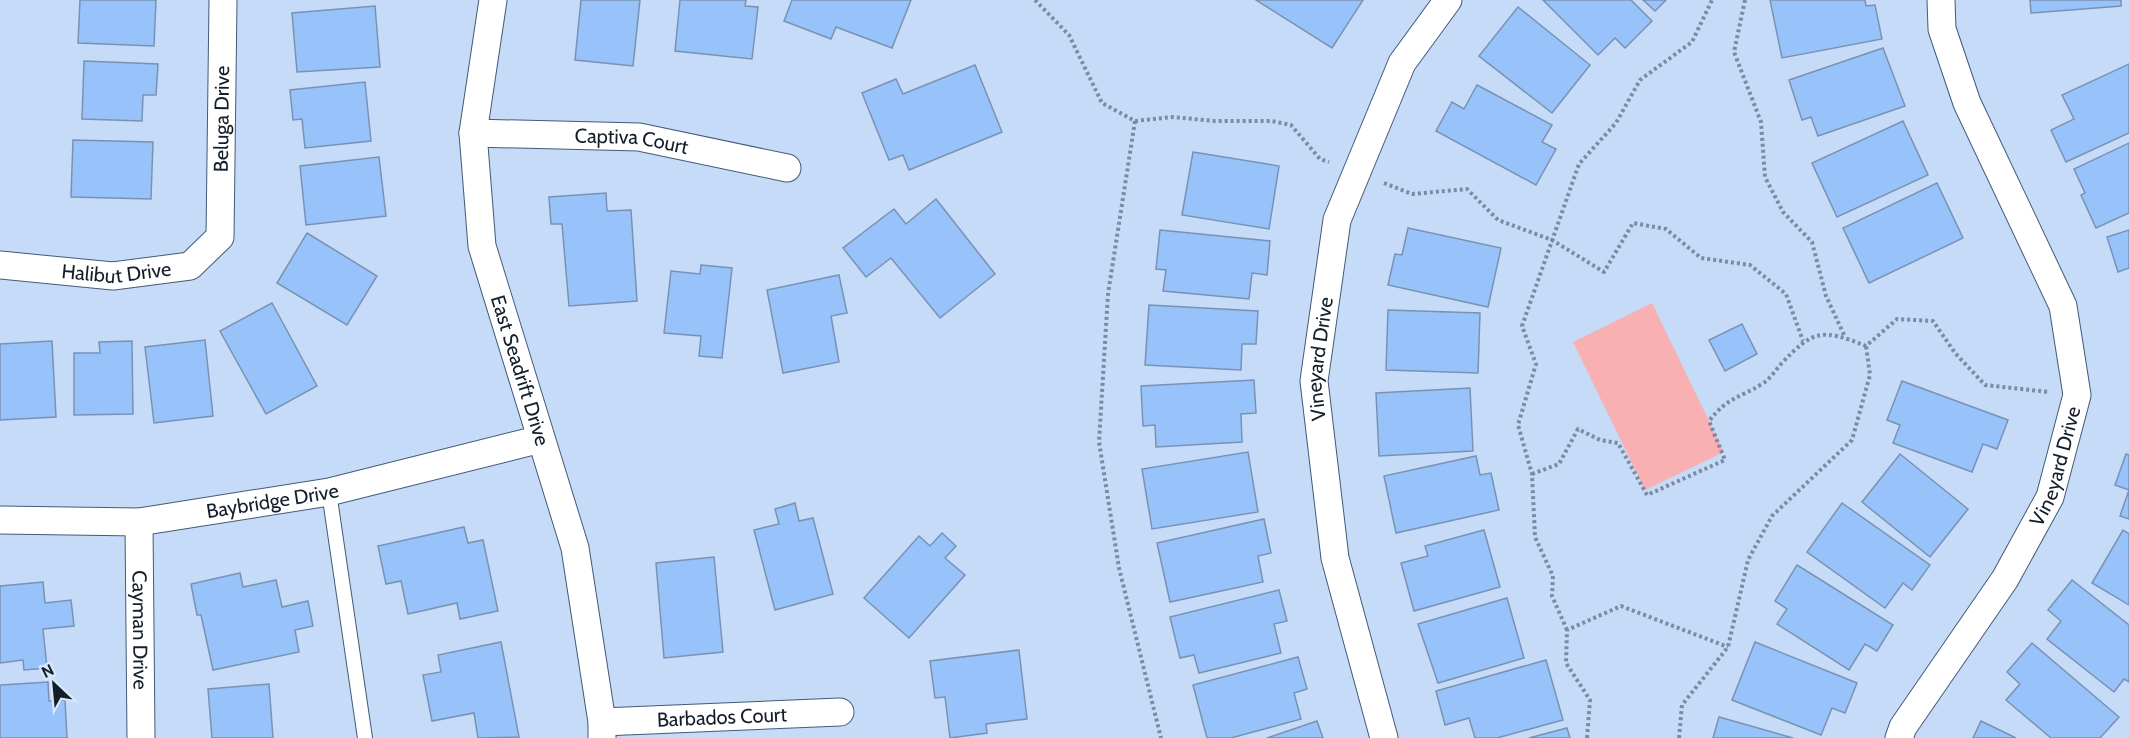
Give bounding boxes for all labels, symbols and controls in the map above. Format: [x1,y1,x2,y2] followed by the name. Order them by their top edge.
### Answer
[209,66,234,172] street label: Beluga Drive
[574,123,691,159] street label: Captiva Court
[60,257,173,288] street label: Halibut Drive
[486,292,555,449] street label: East Seadrift Drive
[1302,296,1338,422] street label: Vineyard Drive
[2024,404,2086,530] street label: Vineyard Drive
[204,478,341,523] street label: Baybridge Drive
[127,570,153,690] street label: Cayman Drive
[24,654,84,714] north arrow
[38,660,57,682] text: N
[656,702,788,732] street label: Barbados Court

